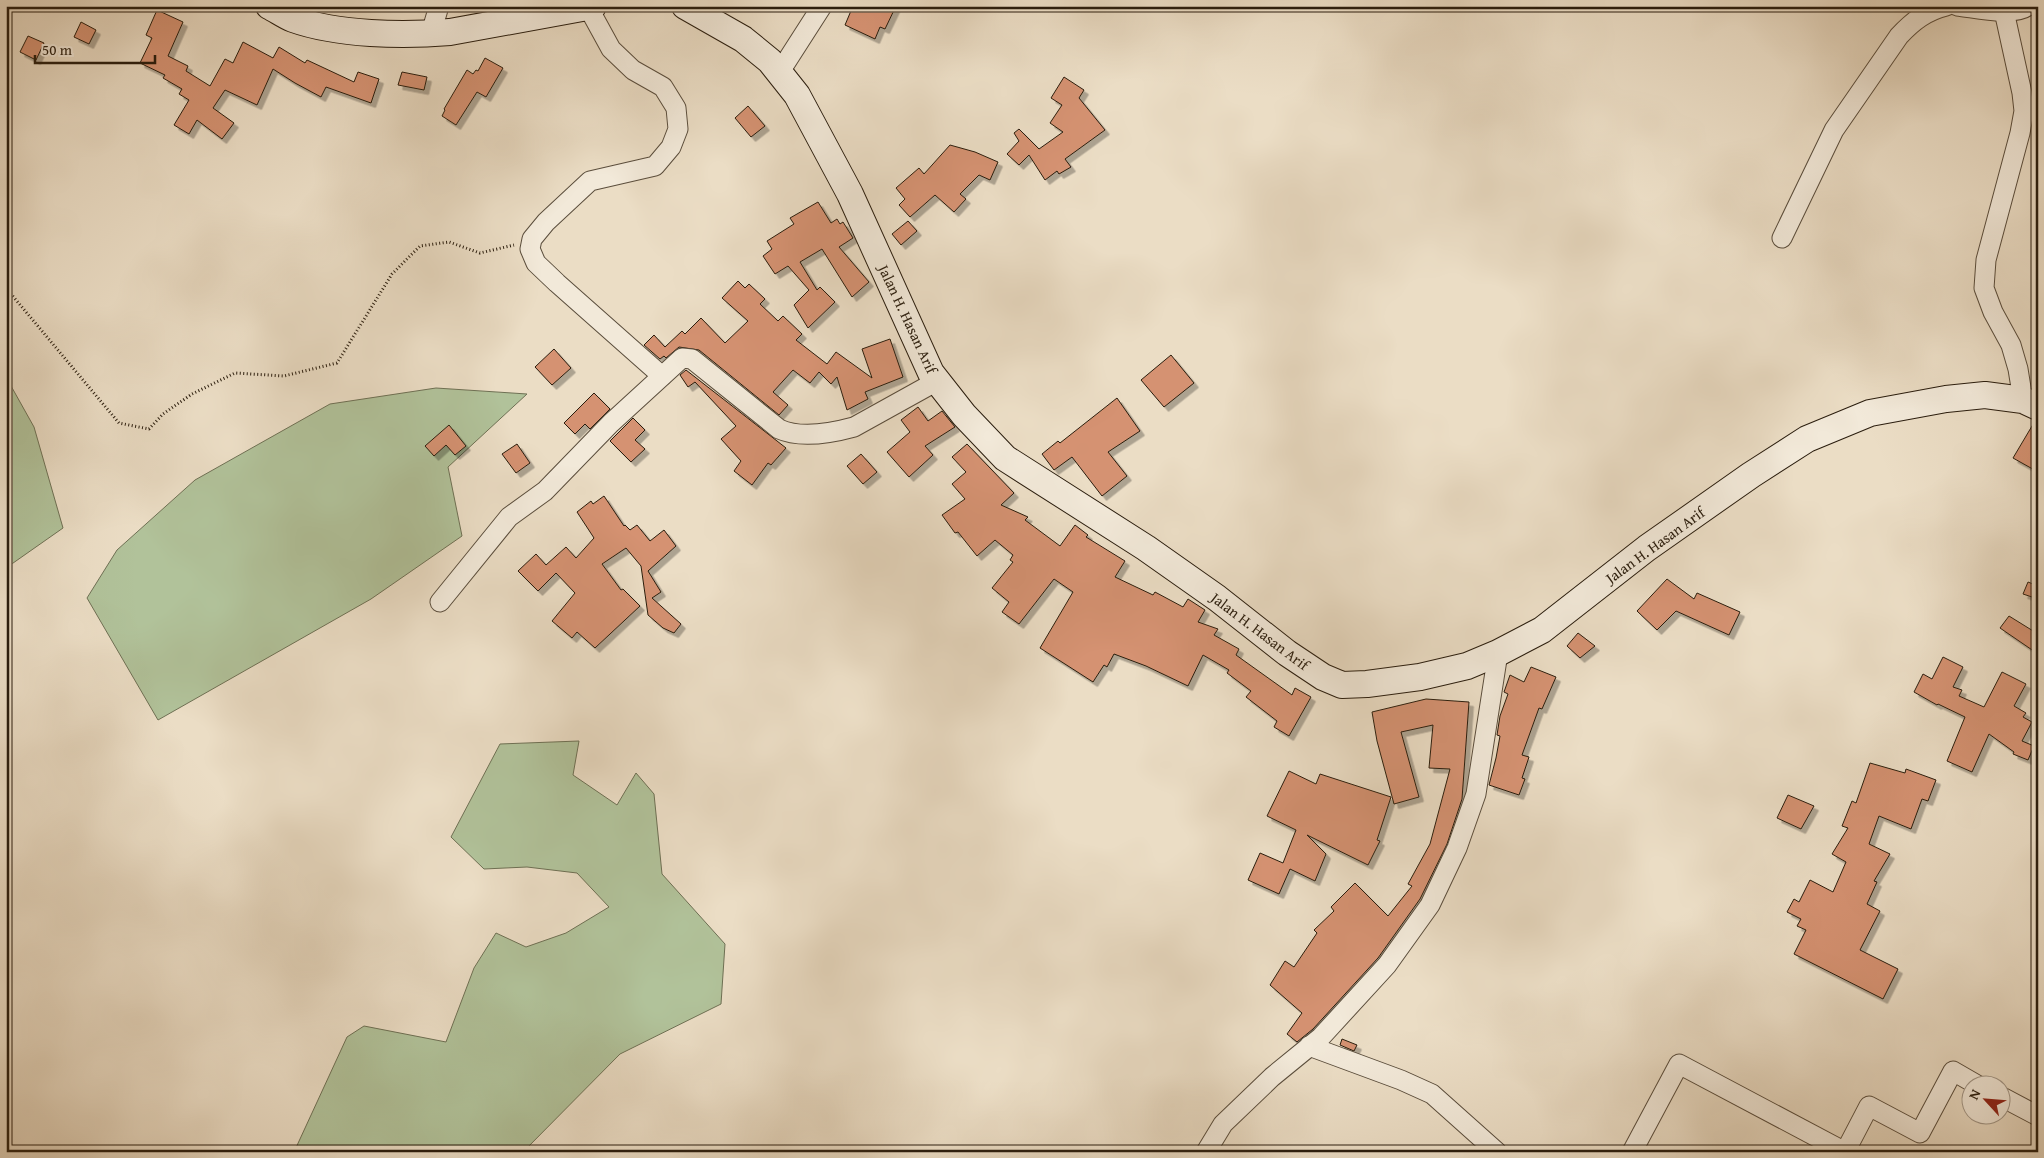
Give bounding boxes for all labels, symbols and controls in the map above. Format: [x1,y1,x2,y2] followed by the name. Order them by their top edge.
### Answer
[35,32,155,64] scale bar
[42,39,73,60] text: 50 m
[873,259,943,379] street label: Jalan H. Hasan Arif
[1600,501,1711,589] street label: Jalan H. Hasan Arif
[1205,586,1315,676] street label: Jalan H. Hasan Arif
[1962,1076,2012,1126] north arrow
[1963,1085,1986,1103] text: N

